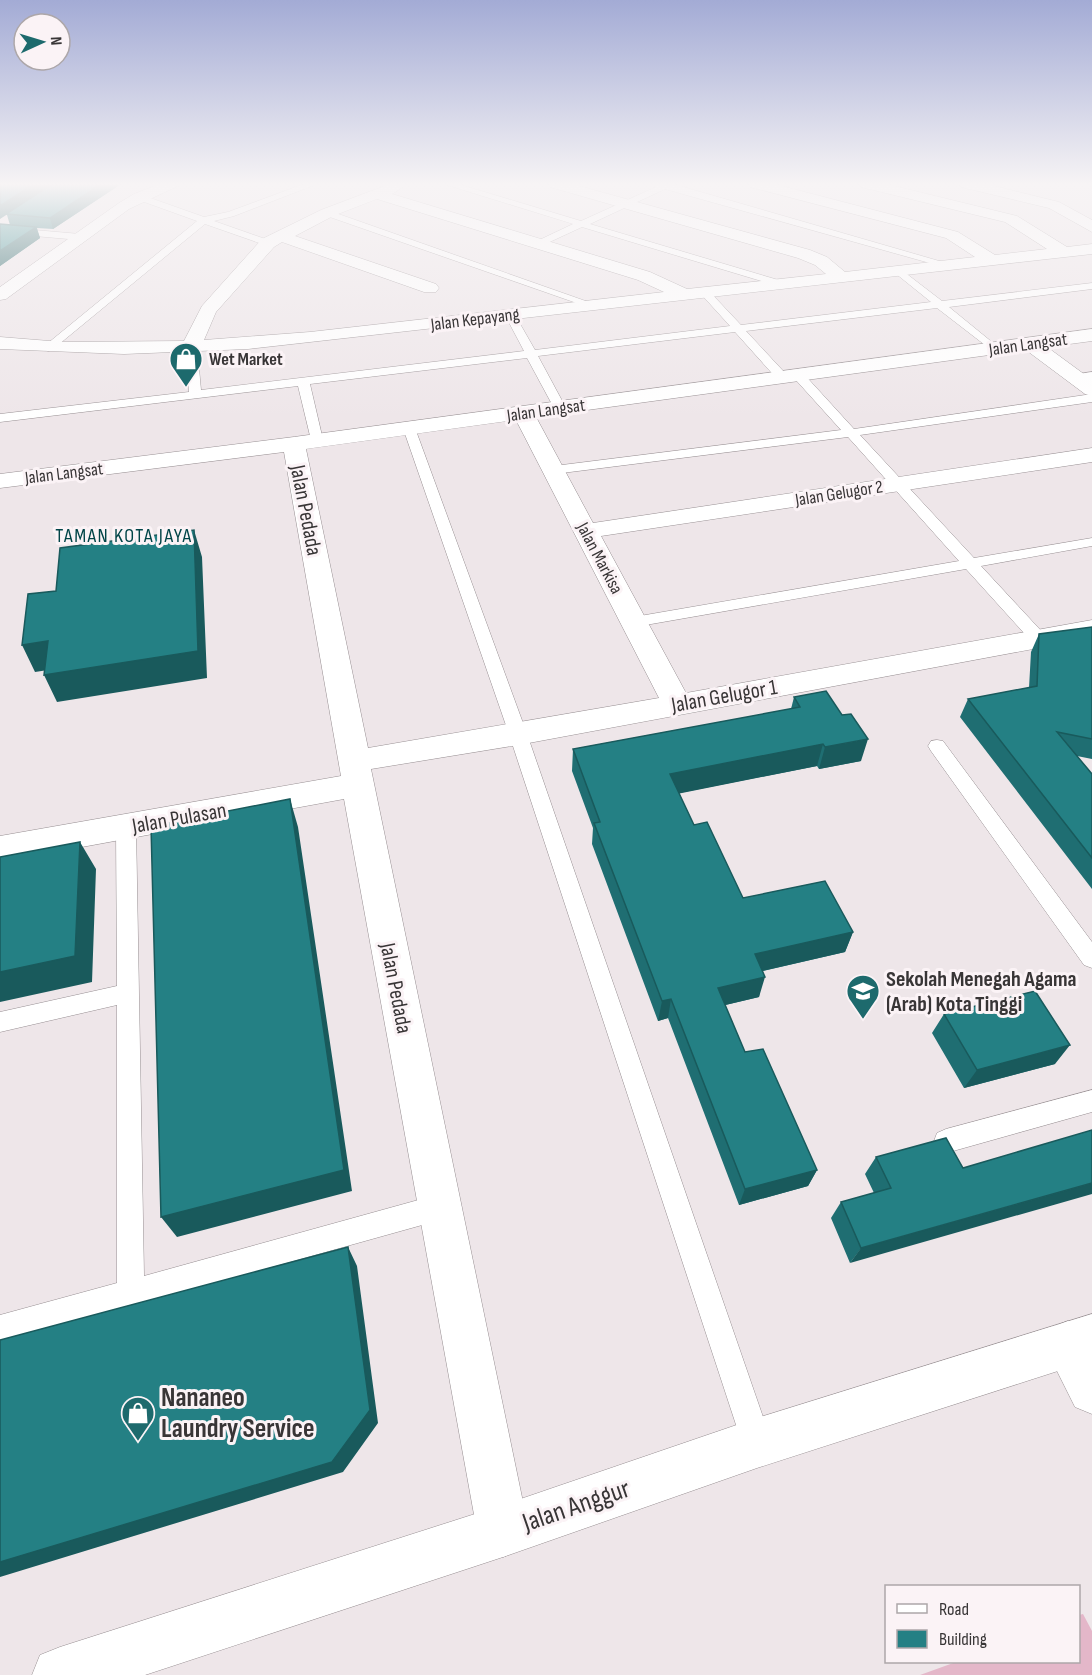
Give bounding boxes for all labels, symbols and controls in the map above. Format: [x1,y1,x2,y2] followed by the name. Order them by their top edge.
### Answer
[12,12,72,72] north arrow
[46,36,65,46] text: N
[428,304,521,335] street label: Jalan Kepayang
[987,329,1069,361] street label: Jalan Langsat
[168,341,204,388] shop icon: Wet Market
[209,349,283,370] place label: Wet Market
[505,395,587,427] street label: Jalan Langsat
[23,458,105,489] street label: Jalan Langsat
[283,462,328,558] street label: Jalan Pedada
[793,476,884,511] street label: Jalan Gelugor 2
[572,518,627,598] street label: Jalan Markisa
[55,524,193,548] district label: TAMAN KOTA JAYA
[668,674,780,719] street label: Jalan Gelugor 1
[129,797,228,840] street label: Jalan Pulasan
[373,940,418,1036] street label: Jalan Pedada
[886,966,1077,1018] place label: Sekolah Menegah Agama (Arab) Kota Tinggi
[845,973,881,1020] school or university icon: Sekolah Menegah Agama (Arab) Kota Tinggi
[161,1382,314,1445] place label: Nananeo Laundry Service
[120,1395,156,1442] shop icon: Nananeo Laundry Service
[518,1473,634,1540] street label: Jalan Anggur
[885,1585,1080,1663] legend
[939,1599,969,1620] text: Road
[939,1629,987,1650] text: Building

